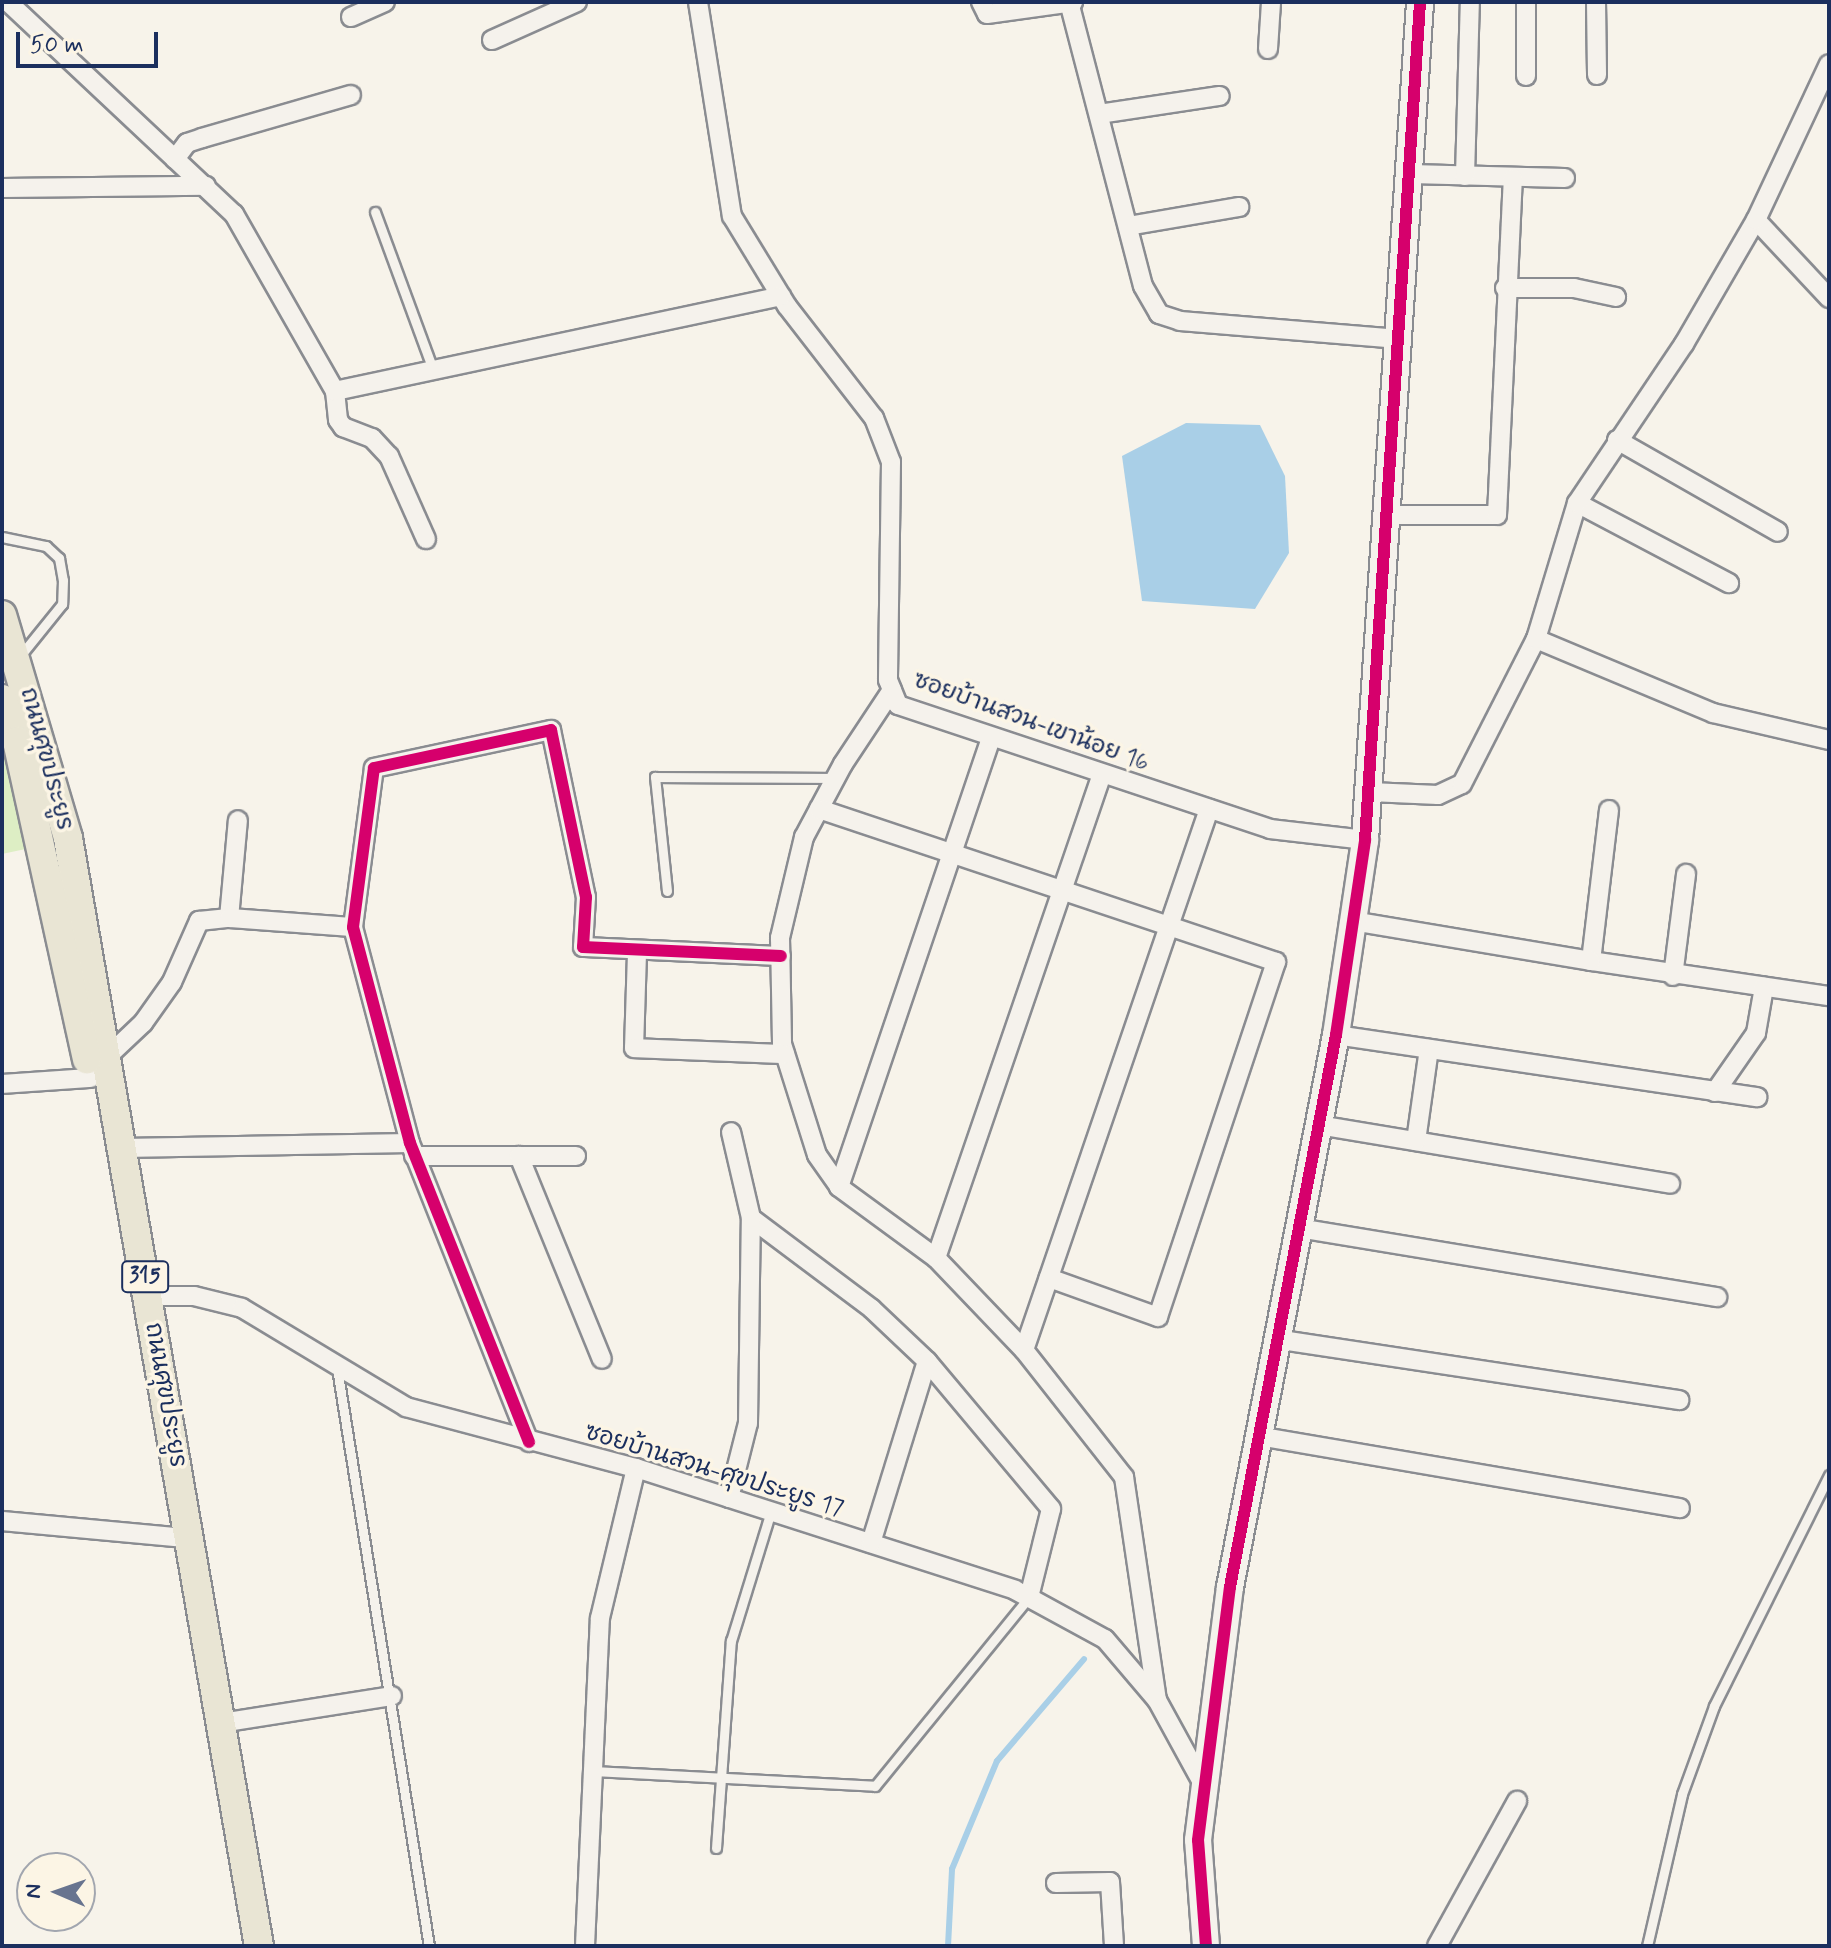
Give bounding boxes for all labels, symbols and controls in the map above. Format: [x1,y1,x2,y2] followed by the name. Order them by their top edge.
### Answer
[20,16,162,66] scale bar
[30,30,84,61] text: 50 m
[909,666,1153,778] street label: ซอยบ้านสวน-เขาน้อย 16
[13,685,79,833] street label: ถนนศุขประยูร
[121,1259,169,1295] road number: 315
[138,1320,192,1470] street label: ถนนศุขประยูร
[581,1418,847,1524] street label: ซอยบ้านสวน-ศุขประยูร 17
[16,1852,96,1932] north arrow
[20,1883,48,1899] text: N

